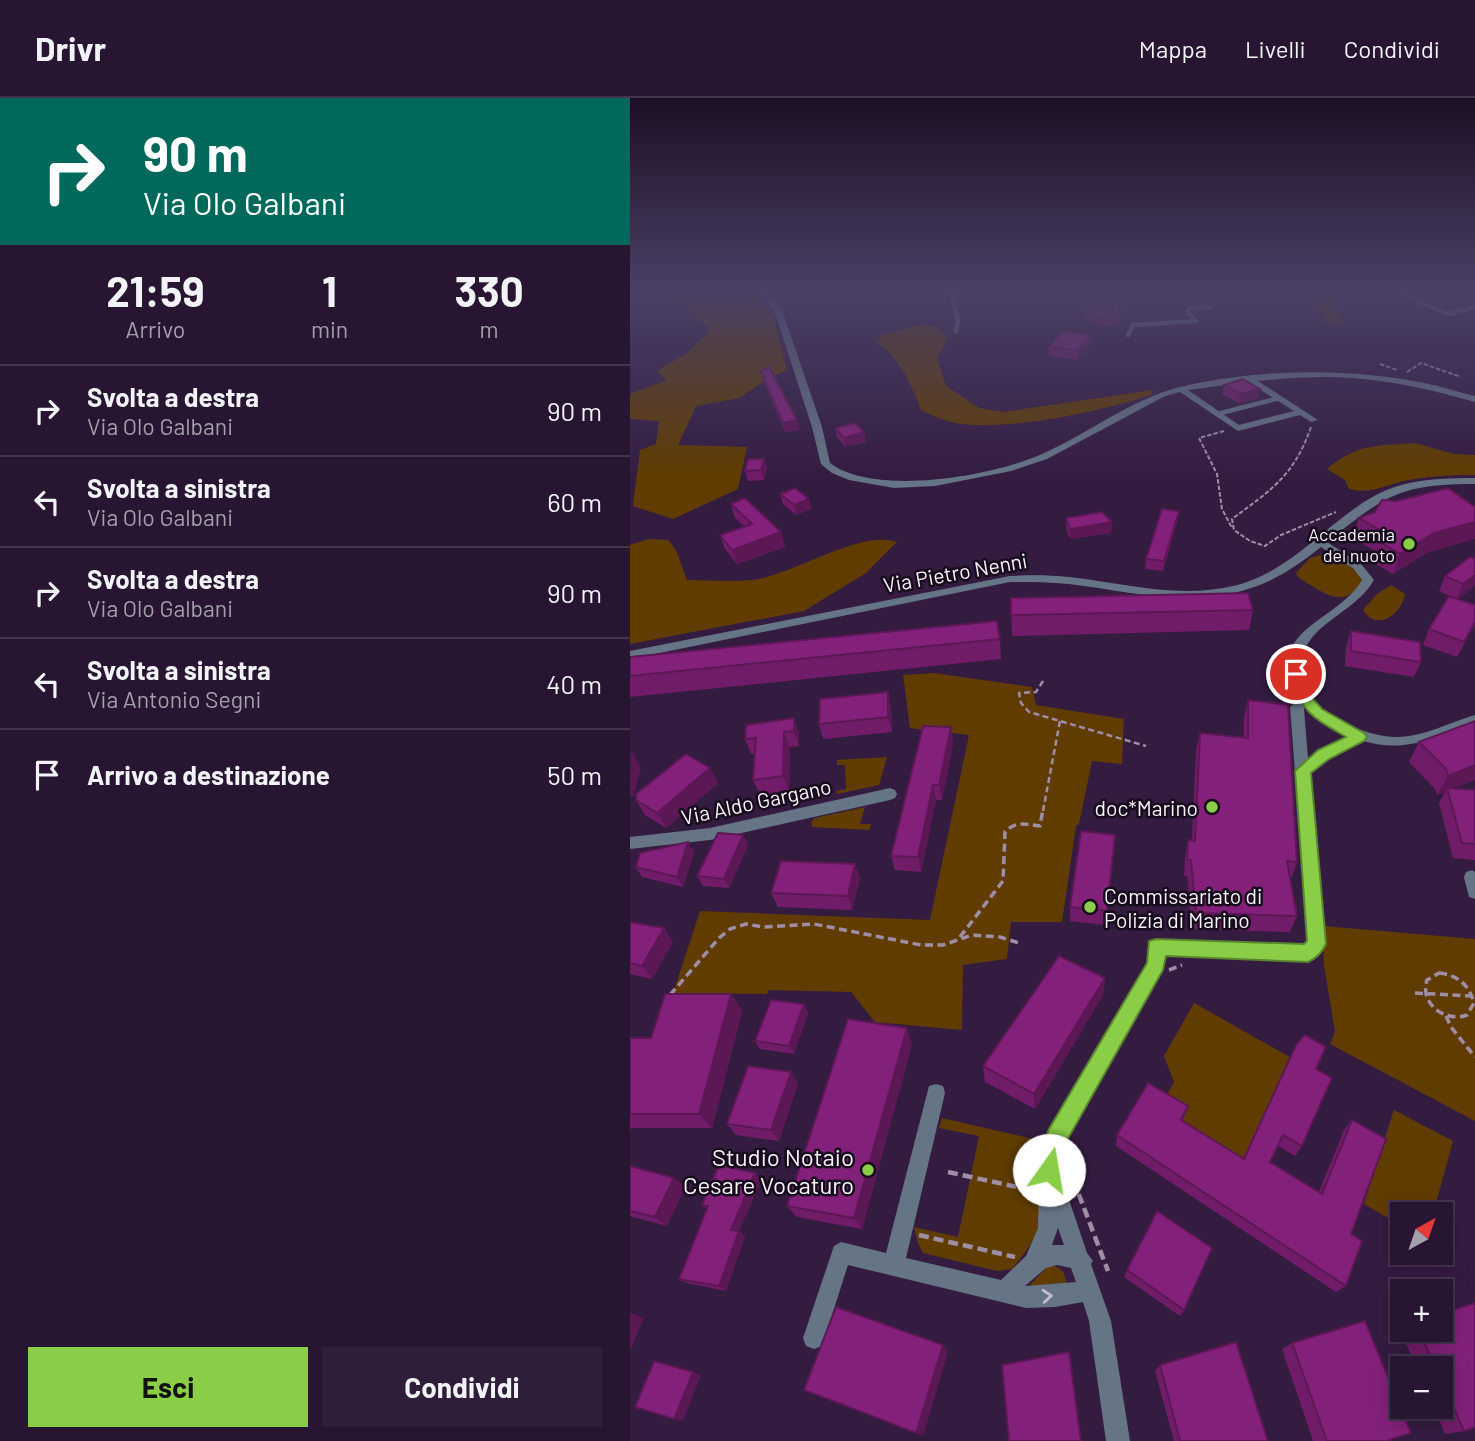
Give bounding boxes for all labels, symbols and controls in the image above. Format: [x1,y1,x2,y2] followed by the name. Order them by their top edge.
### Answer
[35,28,106,68] text: Drivr
[1139,34,1207,63] text: Mappa
[1245,34,1306,63] text: Livelli
[1344,34,1440,63] text: Condividi
[143,123,248,182] text: 90 m
[28,126,119,217] icon: right
[143,183,346,221] text: Via Olo Galbani
[106,265,205,315] text: 21:59
[322,265,337,315] text: 1
[454,265,524,315] text: 330
[126,315,185,343] text: Arrivo
[311,315,348,343] text: min
[480,315,499,343] text: m
[87,381,259,412] text: Svolta a destra
[28,392,66,430] icon: right
[547,395,602,426] text: 90 m
[87,412,233,440] text: Via Olo Galbani
[87,472,271,503] text: Svolta a sinistra
[28,483,66,521] icon: left
[547,486,602,517] text: 60 m
[87,503,233,531] text: Via Olo Galbani
[1308,523,1395,566] place label: Accademia del nuoto
[1401,536,1417,552] marker: Accademia del nuoto
[881,547,1029,597] street label: Via Pietro Nenni
[87,563,259,594] text: Svolta a destra
[28,574,66,612] icon: right
[547,577,602,608] text: 90 m
[87,594,233,622] text: Via Olo Galbani
[1266,644,1326,704] pin
[87,654,271,685] text: Svolta a sinistra
[1277,655,1315,693] icon: arrive
[28,665,66,703] icon: left
[546,668,602,699] text: 40 m
[87,685,261,713] text: Via Antonio Segni
[28,756,66,794] icon: arrive
[87,759,330,790] text: Arrivo a destinazione
[547,759,602,790] text: 50 m
[679,773,833,829] street label: Via Aldo Gargano
[1094,795,1198,820] place label: doc*Marino
[1204,799,1220,815] marker: doc*Marino
[1104,883,1262,932] place label: Commissariato di Polizia di Marino
[1082,899,1098,915] marker: Commissariato di Polizia di Marino
[1012,1133,1086,1207] position arrow
[683,1142,854,1199] place label: Studio Notaio Cesare Vocaturo
[860,1162,876,1178] marker: Studio Notaio Cesare Vocaturo
[1390,1202,1452,1265] north arrow
[1390,1202,1453,1419] map controls
[1390,1279,1453,1342] button: +
[1042,1289,1053,1304] one-way arrow
[28,1347,308,1427] button: Esci
[322,1347,602,1427] button: Condividi
[1390,1356,1453,1419] button: −

